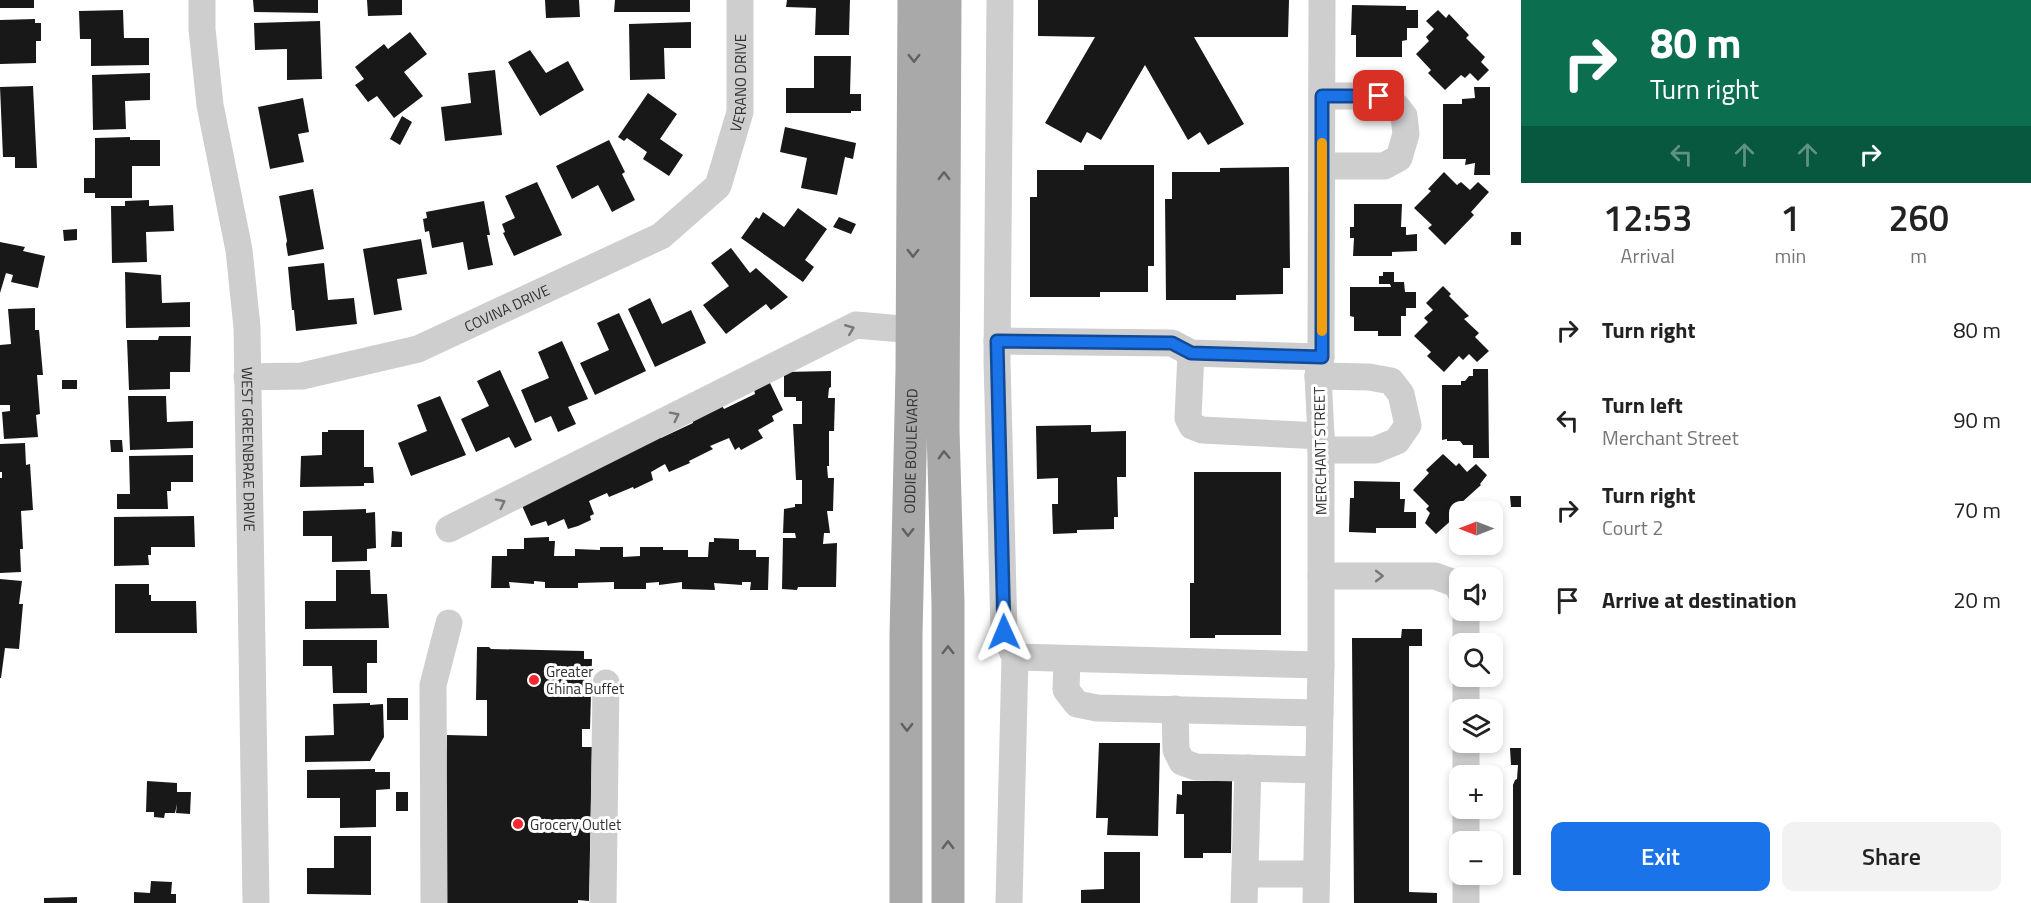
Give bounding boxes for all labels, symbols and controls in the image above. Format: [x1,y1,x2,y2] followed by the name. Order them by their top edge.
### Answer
[1650,10,1742,74] text: 80 m
[1551,24,1629,102] icon: right
[723,34,752,135] street label: VERANO DRIVE
[908,54,920,63] one-way arrow
[1650,68,1759,109] text: Turn right
[1353,70,1404,121] pin
[1362,79,1395,112] icon: arrive
[1665,138,1698,171] icon: left
[1728,138,1761,171] icon: ahead
[1791,138,1824,171] icon: ahead
[1854,138,1887,171] icon: right
[938,171,950,180] one-way arrow
[1603,190,1692,245] text: 12:53
[1780,190,1800,245] text: 1
[1888,190,1949,245] text: 260
[1621,240,1675,271] text: Arrival
[1774,240,1806,271] text: min
[1910,240,1927,271] text: m
[907,249,919,258] one-way arrow
[460,278,553,338] street label: COVINA DRIVE
[1602,313,1696,347] text: Turn right
[1953,313,2001,347] text: 80 m
[1551,314,1584,347] icon: right
[843,324,854,336] one-way arrow
[236,367,262,532] street label: WEST GREENBRAE DRIVE
[1307,386,1333,515] street label: MERCHANT STREET
[897,388,923,514] street label: ODDIE BOULEVARD
[1602,388,1683,422] text: Turn left
[1953,403,2001,437] text: 90 m
[1551,404,1584,437] icon: left
[669,411,680,423] one-way arrow
[1602,422,1739,453] text: Merchant Street
[938,450,950,459] one-way arrow
[1602,478,1696,512] text: Turn right
[1953,493,2001,527] text: 70 m
[1551,494,1584,527] icon: right
[494,499,505,511] one-way arrow
[1449,501,1503,555] north arrow
[1449,501,1503,885] map controls
[1602,512,1663,543] text: Court 2
[902,528,915,537] one-way arrow
[1449,567,1503,621] button: sound
[1375,570,1384,582] one-way arrow
[1602,583,1797,617] text: Arrive at destination
[1953,583,2001,617] text: 20 m
[1551,584,1584,617] icon: arrive
[972,600,1036,664] position arrow
[1449,633,1503,687] button: search
[942,645,954,654] one-way arrow
[546,660,625,700] place label: Greater China Buffet
[527,673,541,687] marker: Greater China Buffet
[1449,699,1503,753] button: layers
[900,723,913,732] one-way arrow
[1449,765,1503,819] button: +
[530,813,622,836] place label: Grocery Outlet
[511,817,525,831] marker: Grocery Outlet
[1551,822,1770,891] button: Exit
[1782,822,2001,891] button: Share
[1449,831,1503,885] button: −
[942,840,954,849] one-way arrow

